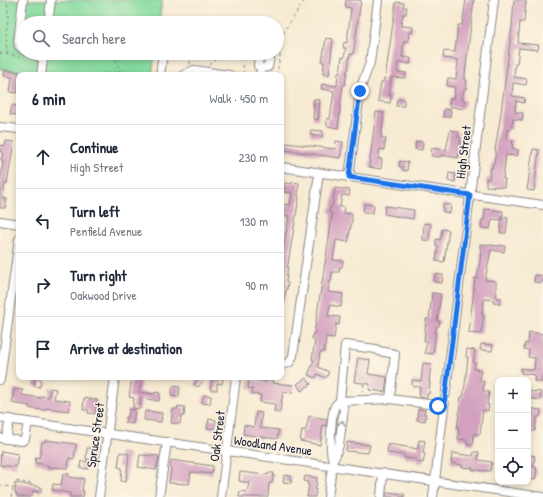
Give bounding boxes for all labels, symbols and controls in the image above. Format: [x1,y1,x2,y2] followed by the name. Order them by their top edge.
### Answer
[16,16,284,60] search box
[30,27,52,49] icon: search
[62,28,126,49] text: Search here
[351,82,369,100] route end
[32,87,66,110] text: 6 min
[209,89,268,107] text: Walk · 450 m
[451,124,475,180] street label: High Street
[70,137,118,158] text: Continue
[32,146,54,168] icon: ahead
[238,148,268,166] text: 230 m
[70,158,124,176] text: High Street
[70,201,120,222] text: Turn left
[32,210,54,232] icon: left
[240,212,268,230] text: 130 m
[70,222,142,240] text: Penfield Avenue
[70,265,126,286] text: Turn right
[32,274,54,296] icon: right
[246,276,268,294] text: 90 m
[70,286,137,304] text: Oakwood Drive
[32,338,54,360] icon: arrive
[70,338,182,359] text: Arrive at destination
[495,377,531,485] map controls
[495,377,531,413] button: +
[429,397,447,415] route start
[82,401,109,469] street label: Spruce Street
[205,409,229,462] street label: Oak Street
[495,413,531,449] button: −
[337,420,346,426] one-way arrow
[233,431,313,459] street label: Woodland Avenue
[495,449,531,485] button: locate

